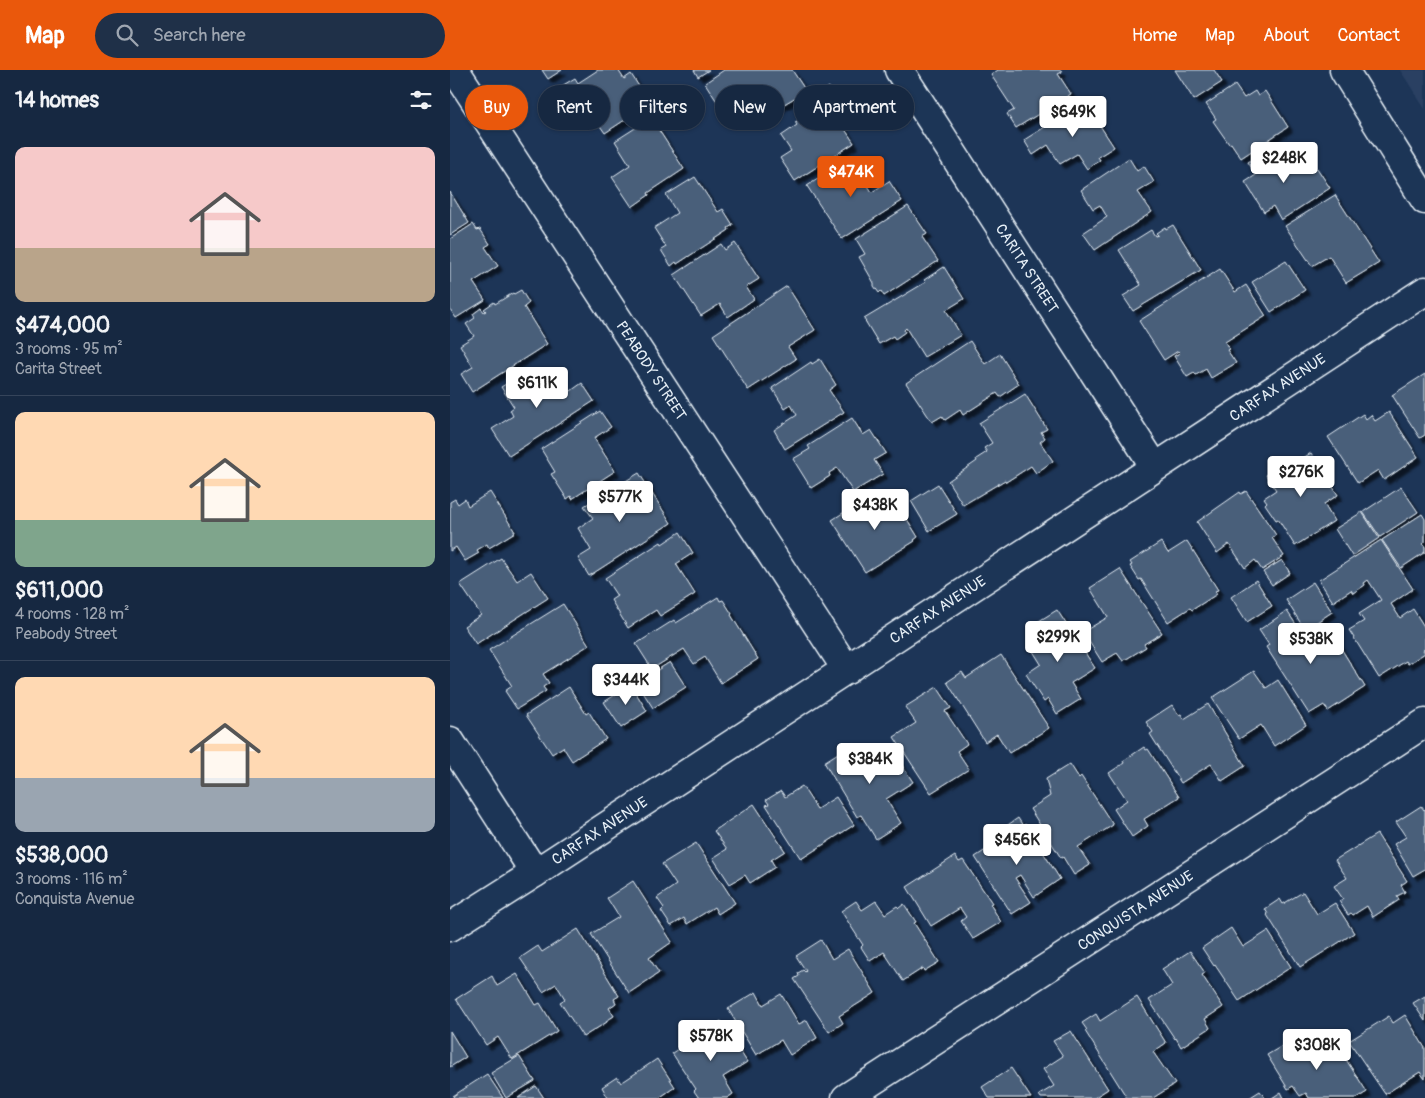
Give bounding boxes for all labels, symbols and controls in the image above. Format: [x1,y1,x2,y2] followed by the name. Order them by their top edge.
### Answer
[95,13,445,58] search box
[25,21,65,50] text: Map
[113,21,141,49] icon: search
[153,23,246,47] text: Search here
[1132,24,1177,47] text: Home
[1205,24,1235,47] text: Map
[1263,24,1309,47] text: About
[1337,24,1400,47] text: Contact
[465,85,528,130] chip: Buy
[538,85,610,130] chip: Rent
[620,85,705,130] chip: Filters
[715,85,784,130] chip: New
[794,85,914,130] chip: Apartment
[407,86,435,114] icon: filters
[15,87,99,114] text: 14 homes
[1038,96,1108,138] pin: $649K
[1050,102,1096,122] text: $649K
[1249,142,1319,184] pin: $248K
[1262,148,1306,168] text: $248K
[816,156,886,198] pin: $474K
[828,162,874,182] text: $474K
[180,179,270,269] icon: home
[991,220,1063,317] street label: CARITA STREET
[15,312,110,339] text: $474,000
[612,317,691,424] street label: PEABODY STREET
[15,339,123,359] text: 3 rooms · 95 m²
[1226,349,1329,426] street label: CARFAX AVENUE
[15,359,102,379] text: Carita Street
[502,366,572,409] pin: $611K
[517,373,557,393] text: $611K
[180,445,270,535] icon: home
[1266,456,1336,498] pin: $276K
[1278,462,1324,482] text: $276K
[585,480,655,523] pin: $577K
[598,487,642,507] text: $577K
[840,488,910,531] pin: $438K
[853,495,897,515] text: $438K
[886,571,990,648] street label: CARFAX AVENUE
[15,577,103,604] text: $611,000
[15,604,130,624] text: 4 rooms · 128 m²
[1023,620,1093,663] pin: $299K
[1276,622,1346,665] pin: $538K
[15,624,117,644] text: Peabody Street
[1036,627,1080,647] text: $299K
[1289,629,1333,649] text: $538K
[591,664,661,706] pin: $344K
[603,670,649,690] text: $344K
[180,710,270,800] icon: home
[835,742,905,785] pin: $384K
[848,749,892,769] text: $384K
[548,792,652,869] street label: CARFAX AVENUE
[982,824,1052,866] pin: $456K
[994,830,1040,850] text: $456K
[15,842,108,869] text: $538,000
[1074,866,1197,955] street label: CONQUISTA AVENUE
[15,869,128,889] text: 3 rooms · 116 m²
[15,889,134,909] text: Conquista Avenue
[676,1020,746,1062] pin: $578K
[689,1026,733,1046] text: $578K
[1282,1028,1352,1071] pin: $308K
[1294,1035,1340,1055] text: $308K

